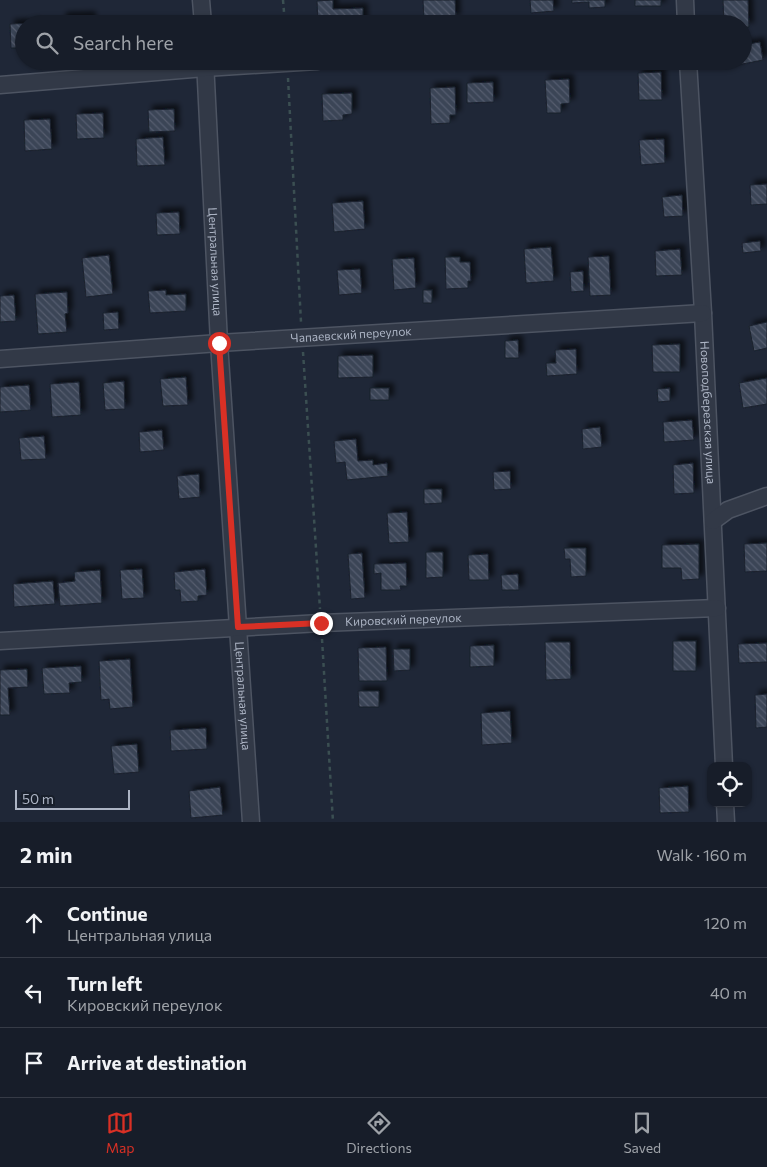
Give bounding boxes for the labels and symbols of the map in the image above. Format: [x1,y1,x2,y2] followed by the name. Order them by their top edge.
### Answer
[206,207,226,316] street label: Центральная улица
[290,323,413,345] street label: Чапаевский переулок
[208,332,231,355] route start
[698,340,719,484] street label: Новоподберезская улица
[345,610,463,628] street label: Кировский переулок
[310,612,333,635] route end
[233,641,254,751] street label: Центральная улица
[15,787,130,810] scale bar

